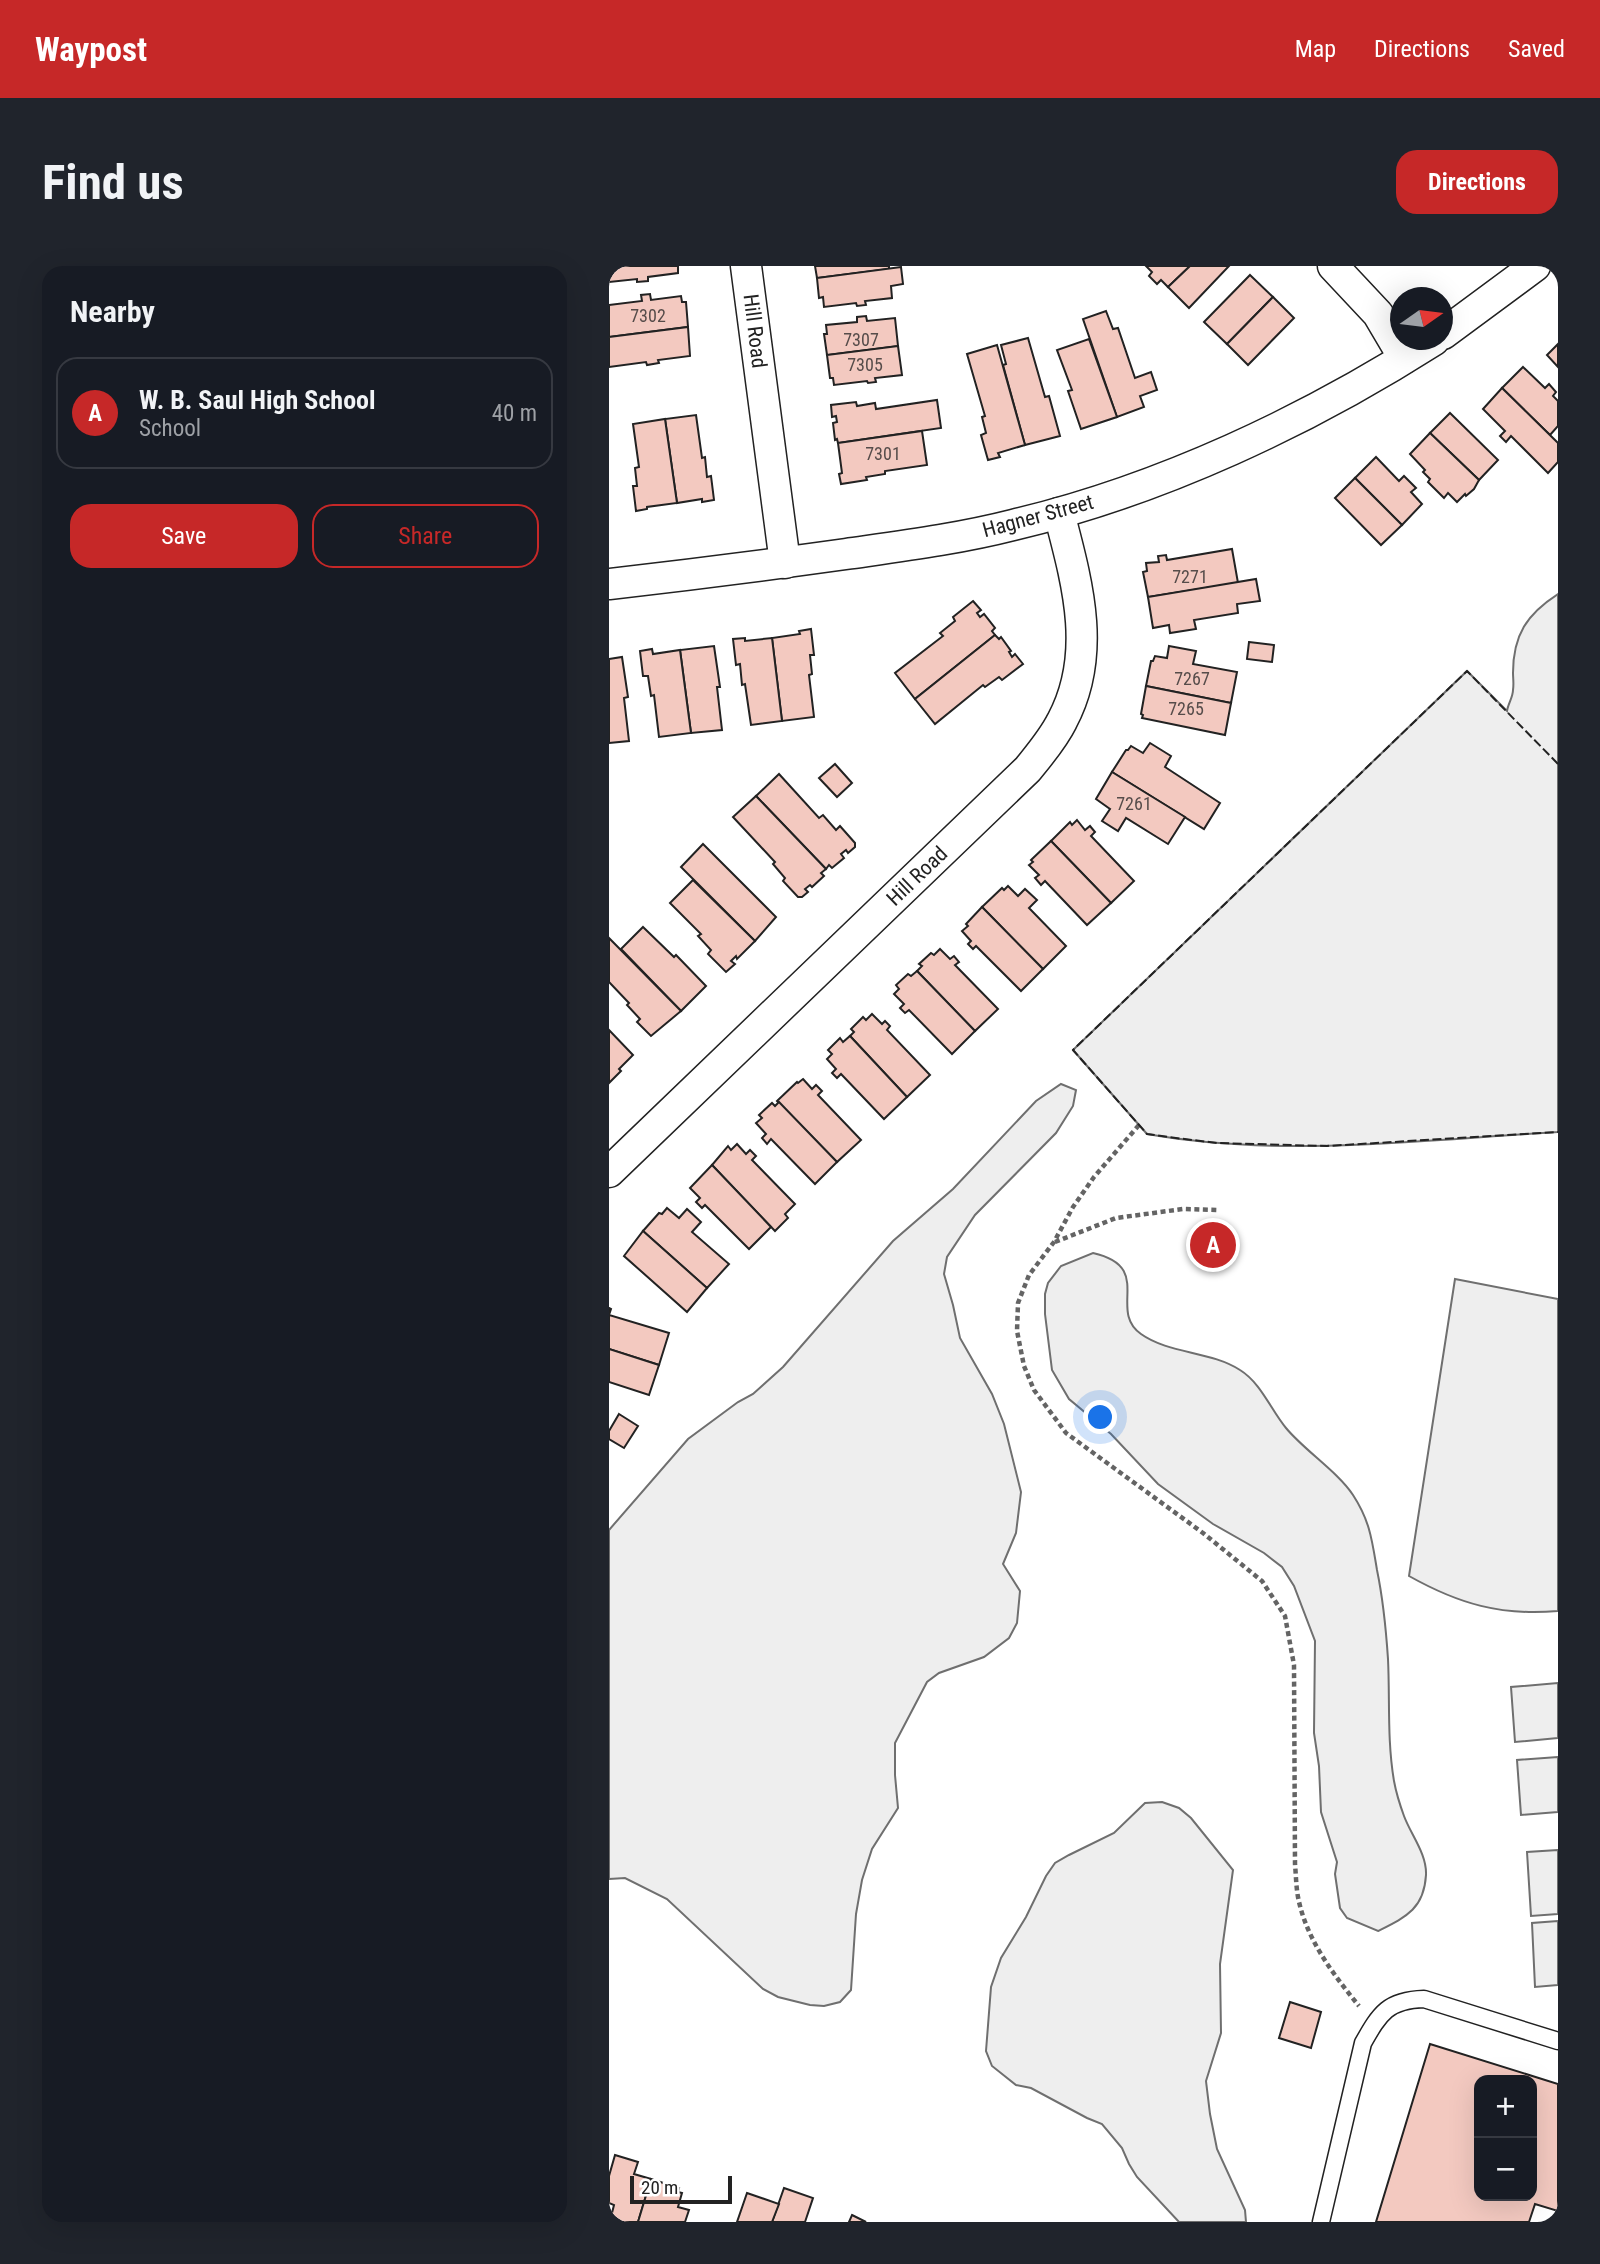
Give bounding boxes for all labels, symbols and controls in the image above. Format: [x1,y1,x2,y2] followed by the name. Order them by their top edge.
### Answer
[35,30,147,69] text: Waypost
[1295,35,1336,63] text: Map
[1374,35,1470,63] text: Directions
[1508,35,1565,63] text: Saved
[1396,150,1558,214] button: Directions
[42,154,184,211] text: Find us
[1390,287,1453,350] north arrow
[739,293,771,369] street label: Hill Road
[70,294,155,329] text: Nearby
[630,305,666,326] house number: 7302
[843,329,879,350] house number: 7307
[847,354,883,375] house number: 7305
[139,385,376,415] text: W. B. Saul High School
[88,400,102,427] text: A
[492,400,537,427] text: 40 m
[139,415,201,442] text: School
[865,443,901,464] house number: 7301
[980,490,1096,542] street label: Hagner Street
[70,504,298,568] button: Save
[312,504,539,568] button: Share
[1172,566,1208,587] house number: 7271
[1174,668,1210,689] house number: 7267
[1168,698,1204,719] house number: 7265
[1116,793,1152,814] house number: 7261
[882,842,952,910] street label: Hill Road
[1190,1219,1236,1271] pin: A
[1083,1400,1117,1434] your location
[1474,2075,1537,2201] map controls
[1474,2075,1537,2138] button: +
[1474,2138,1537,2201] button: −
[630,2173,731,2205] scale bar
[641,2176,678,2199] text: 20 m

